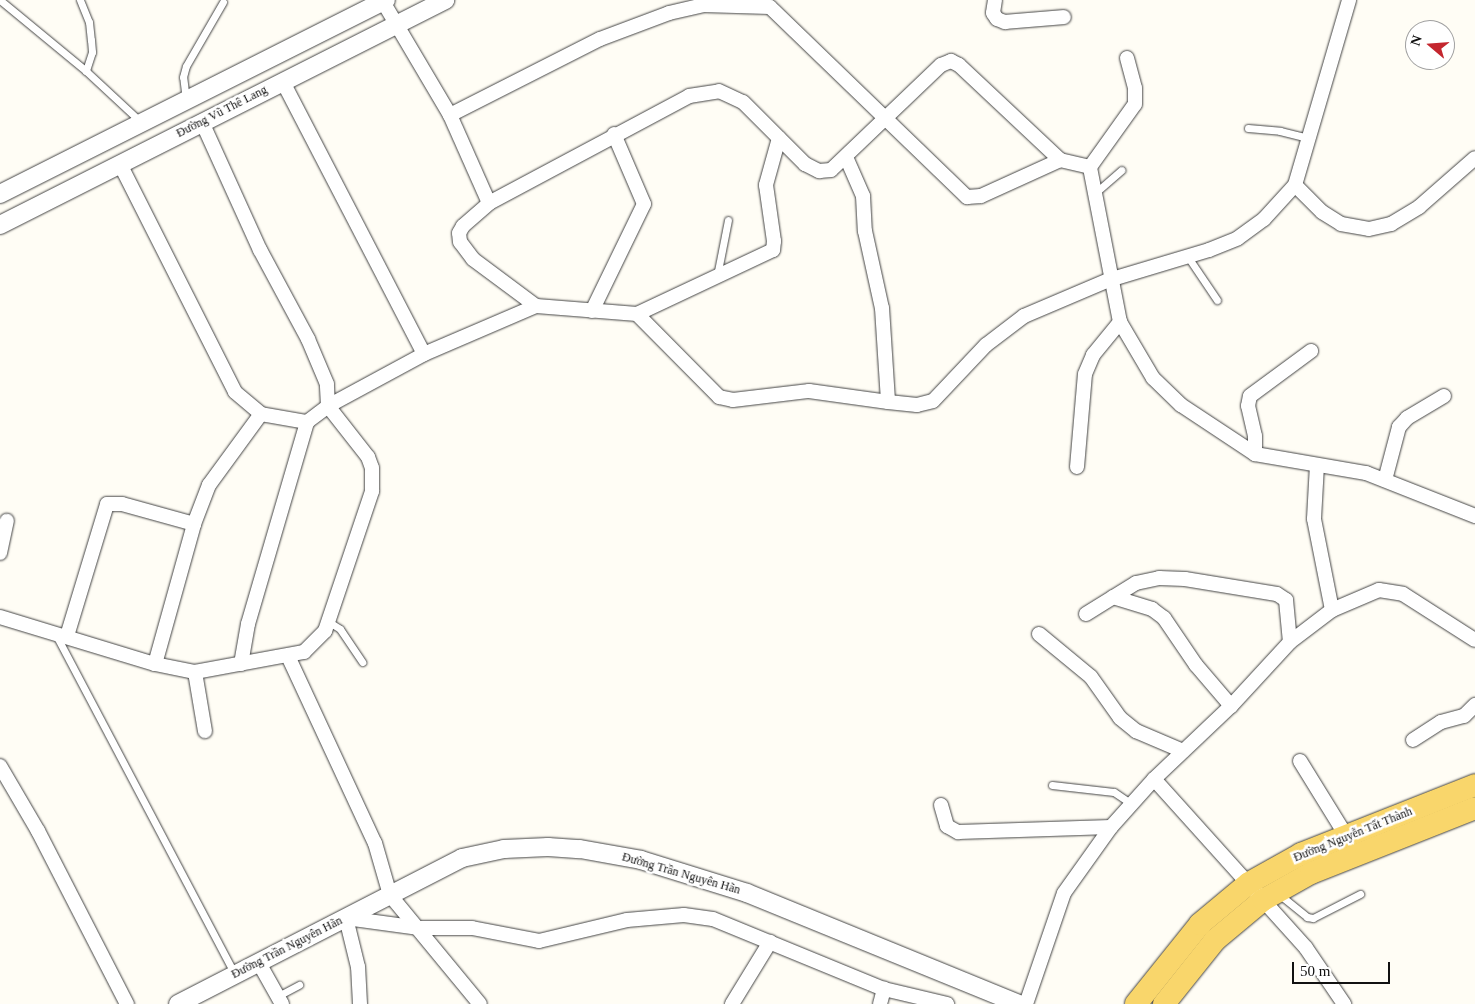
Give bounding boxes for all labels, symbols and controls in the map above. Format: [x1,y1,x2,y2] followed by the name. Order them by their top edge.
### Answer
[1405,20,1455,70] north arrow
[1408,33,1425,48] text: N
[174,83,270,141] street label: Đường Vũ Thê Lang
[1291,805,1415,865] street label: Đường Nguyễn Tất Thành
[620,850,742,898] street label: Đường Trần Nguyên Hãn
[229,914,345,982] street label: Đường Trần Nguyên Hãn
[1295,952,1392,984] scale bar
[1300,963,1330,979] text: 50 m

